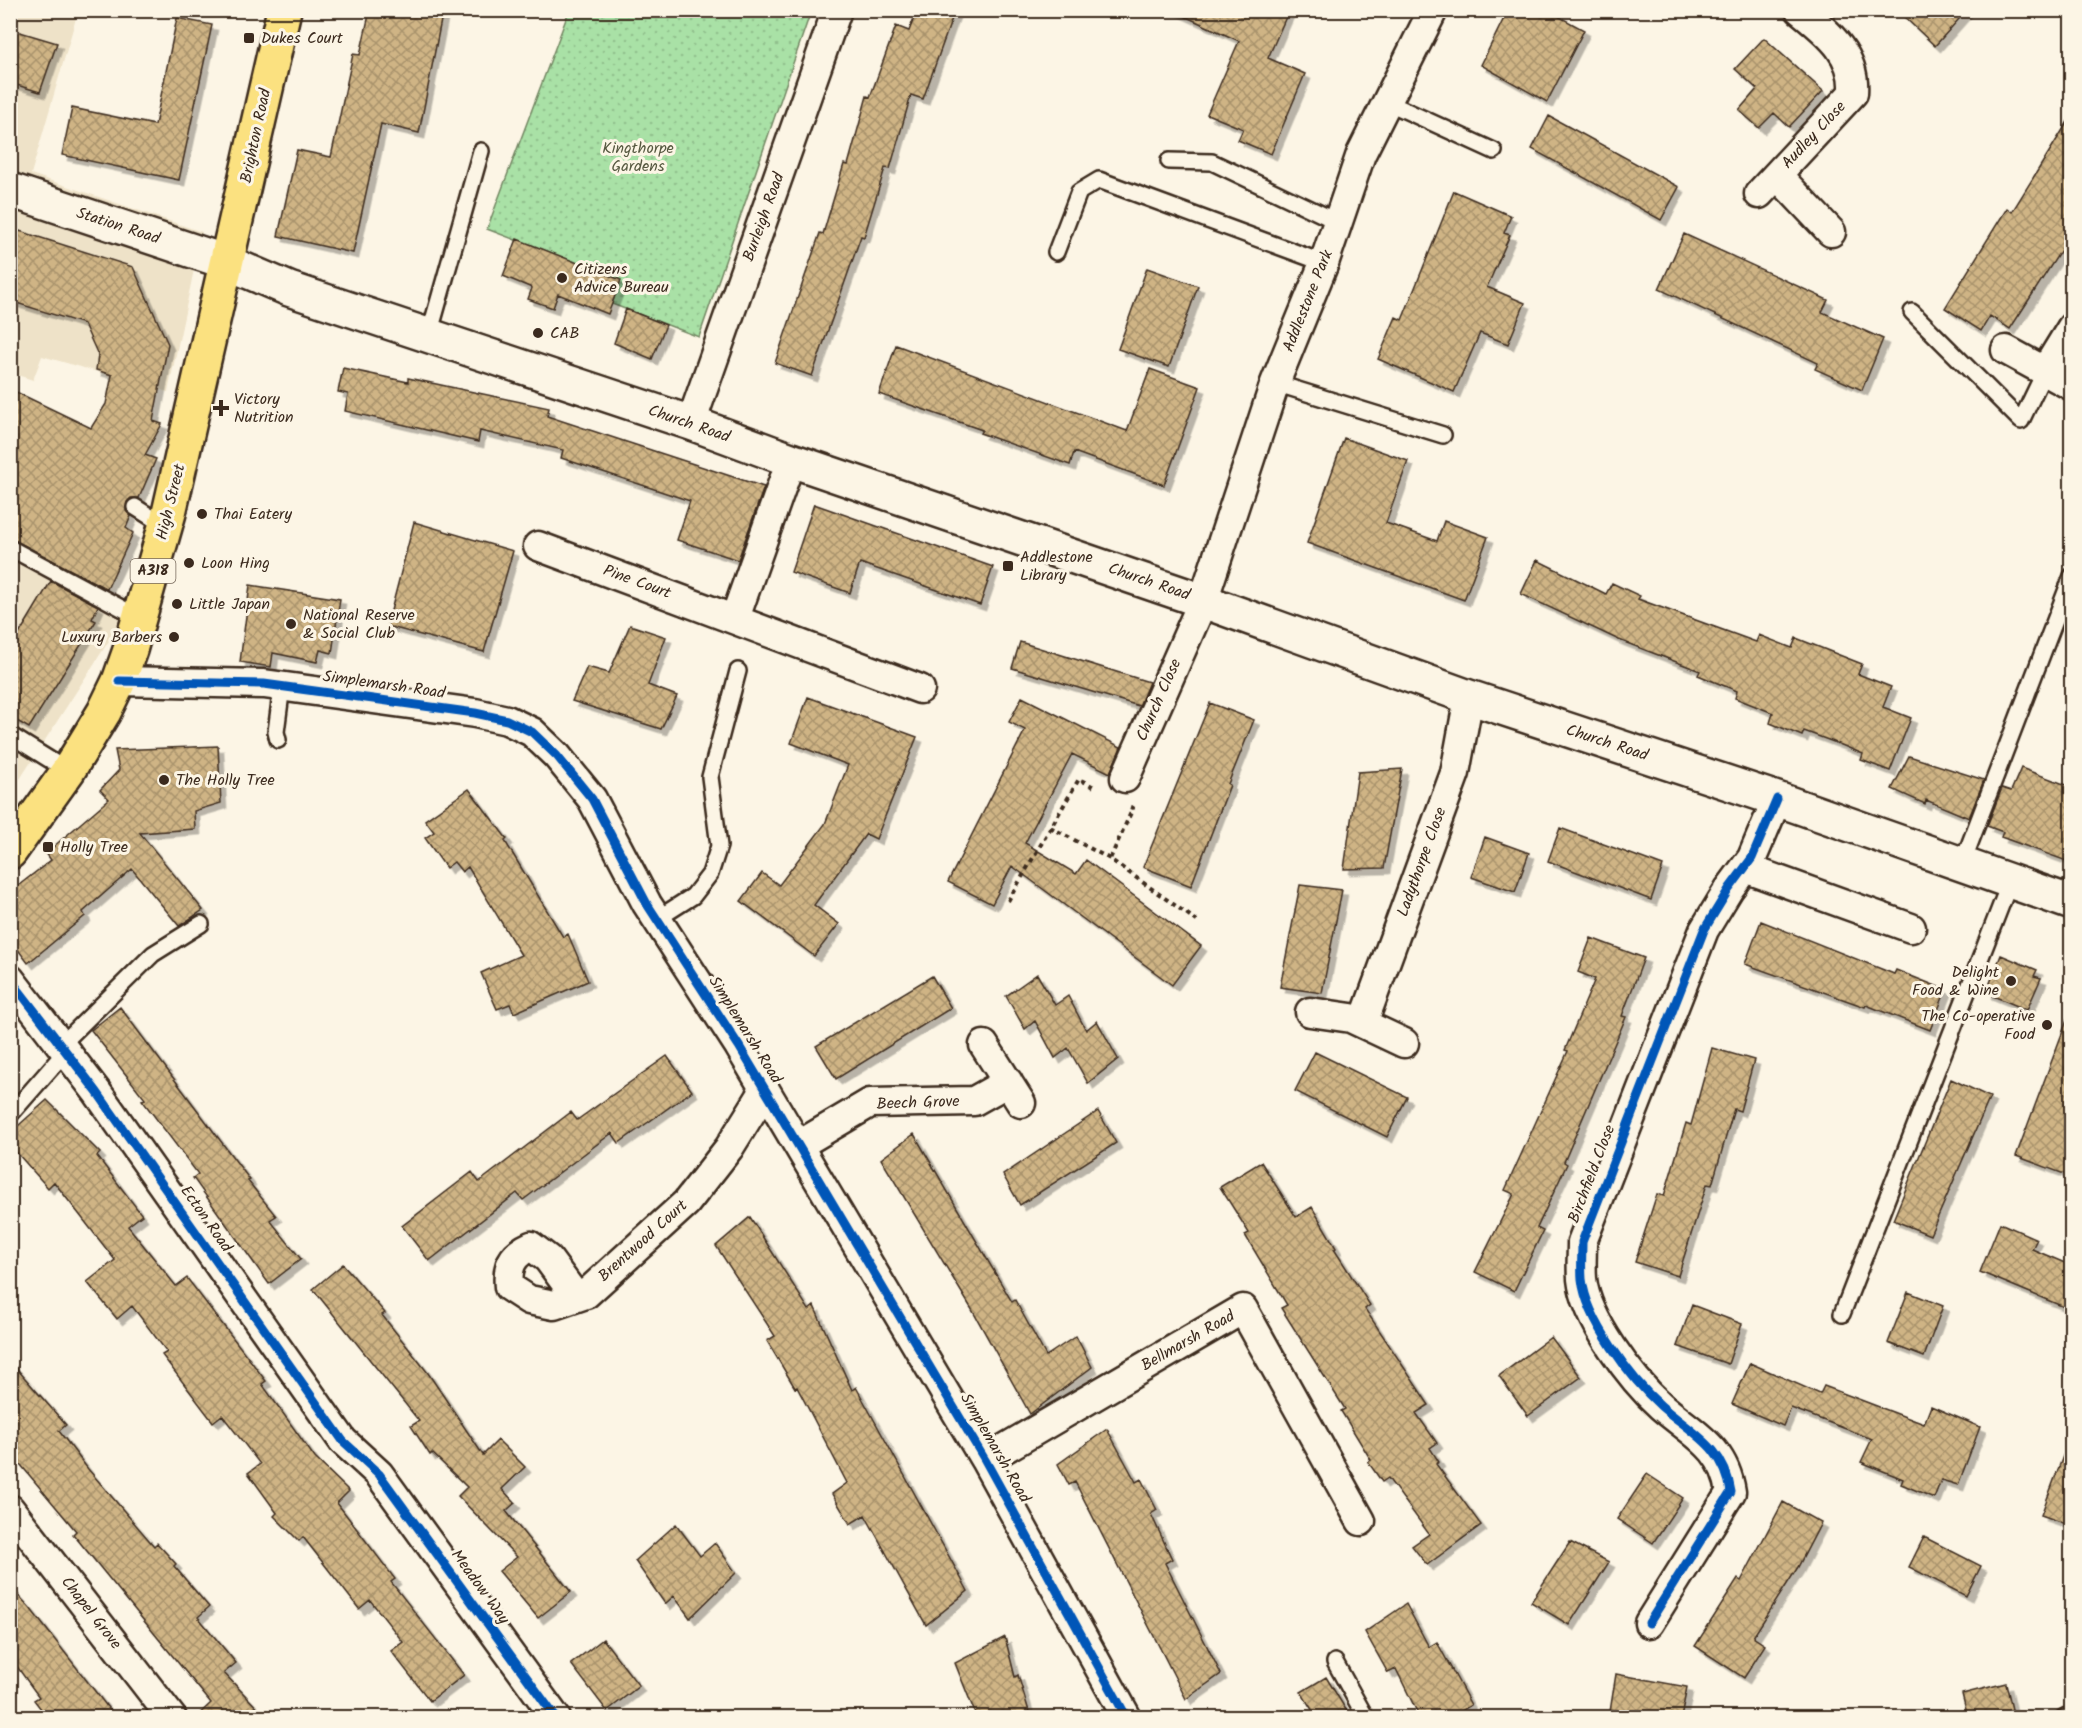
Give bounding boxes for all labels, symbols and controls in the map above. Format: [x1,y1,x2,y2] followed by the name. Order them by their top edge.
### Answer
[261,26,344,51] place label: Dukes Court
[242,31,256,45] marker: Dukes Court
[234,85,278,186] street label: Brighton Road
[1776,95,1852,175] street label: Audley Close
[602,136,674,179] park label: Kingthorpe Gardens
[736,168,792,265] street label: Burleigh Road
[73,201,164,252] street label: Station Road
[1276,246,1340,356] street label: Addlestone Park
[574,257,669,300] place label: Citizens Advice Bureau
[555,271,569,285] marker: Citizens Advice Bureau
[550,321,580,346] place label: CAB
[531,326,545,340] marker: CAB
[234,387,294,430] place label: Victory Nutrition
[645,398,734,450] street label: Church Road
[212,399,230,417] marker: Victory Nutrition
[149,461,193,543] street label: High Street
[214,502,292,527] place label: Thai Eatery
[195,507,209,521] marker: Thai Eatery
[1020,545,1093,588] place label: Addlestone Library
[201,551,270,576] place label: Loon Hing
[182,556,196,570] marker: Loon Hing
[1105,556,1194,608] street label: Church Road
[600,558,675,606] street label: Pine Court
[130,559,176,583] road number: A318
[1001,559,1015,573] marker: Addlestone Library
[189,592,270,617] place label: Little Japan
[170,597,184,611] marker: Little Japan
[303,603,415,646] place label: National Reserve & Social Club
[284,617,298,631] marker: National Reserve & Social Club
[61,625,162,650] place label: Luxury Barbers
[167,630,181,644] marker: Luxury Barbers
[1130,655,1188,745] street label: Church Close
[321,664,448,706] street label: Simplemarsh Road
[1563,718,1652,768] street label: Church Road
[176,768,275,793] place label: The Holly Tree
[157,773,171,787] marker: The Holly Tree
[1391,804,1453,920] street label: Ladythorpe Close
[60,835,128,860] place label: Holly Tree
[41,840,55,854] marker: Holly Tree
[1912,960,2000,1003] place label: Delight Food & Wine
[702,971,789,1090] street label: Simplemarsh Road
[2004,974,2018,988] marker: Delight Food & Wine
[1921,1004,2036,1047] place label: The Co-operative Food
[2040,1018,2054,1032] marker: The Co-operative Food
[876,1089,960,1117] street label: Beech Grove
[1562,1121,1622,1227] street label: Birchfield Close
[174,1180,239,1259] street label: Ecton Road
[593,1193,694,1288] street label: Brentwood Court
[1136,1304,1240,1378] street label: Bellmarsh Road
[953,1388,1037,1508] street label: Simplemarsh Road
[444,1544,516,1630] street label: Meadow Way
[54,1571,128,1655] street label: Chapel Grove

